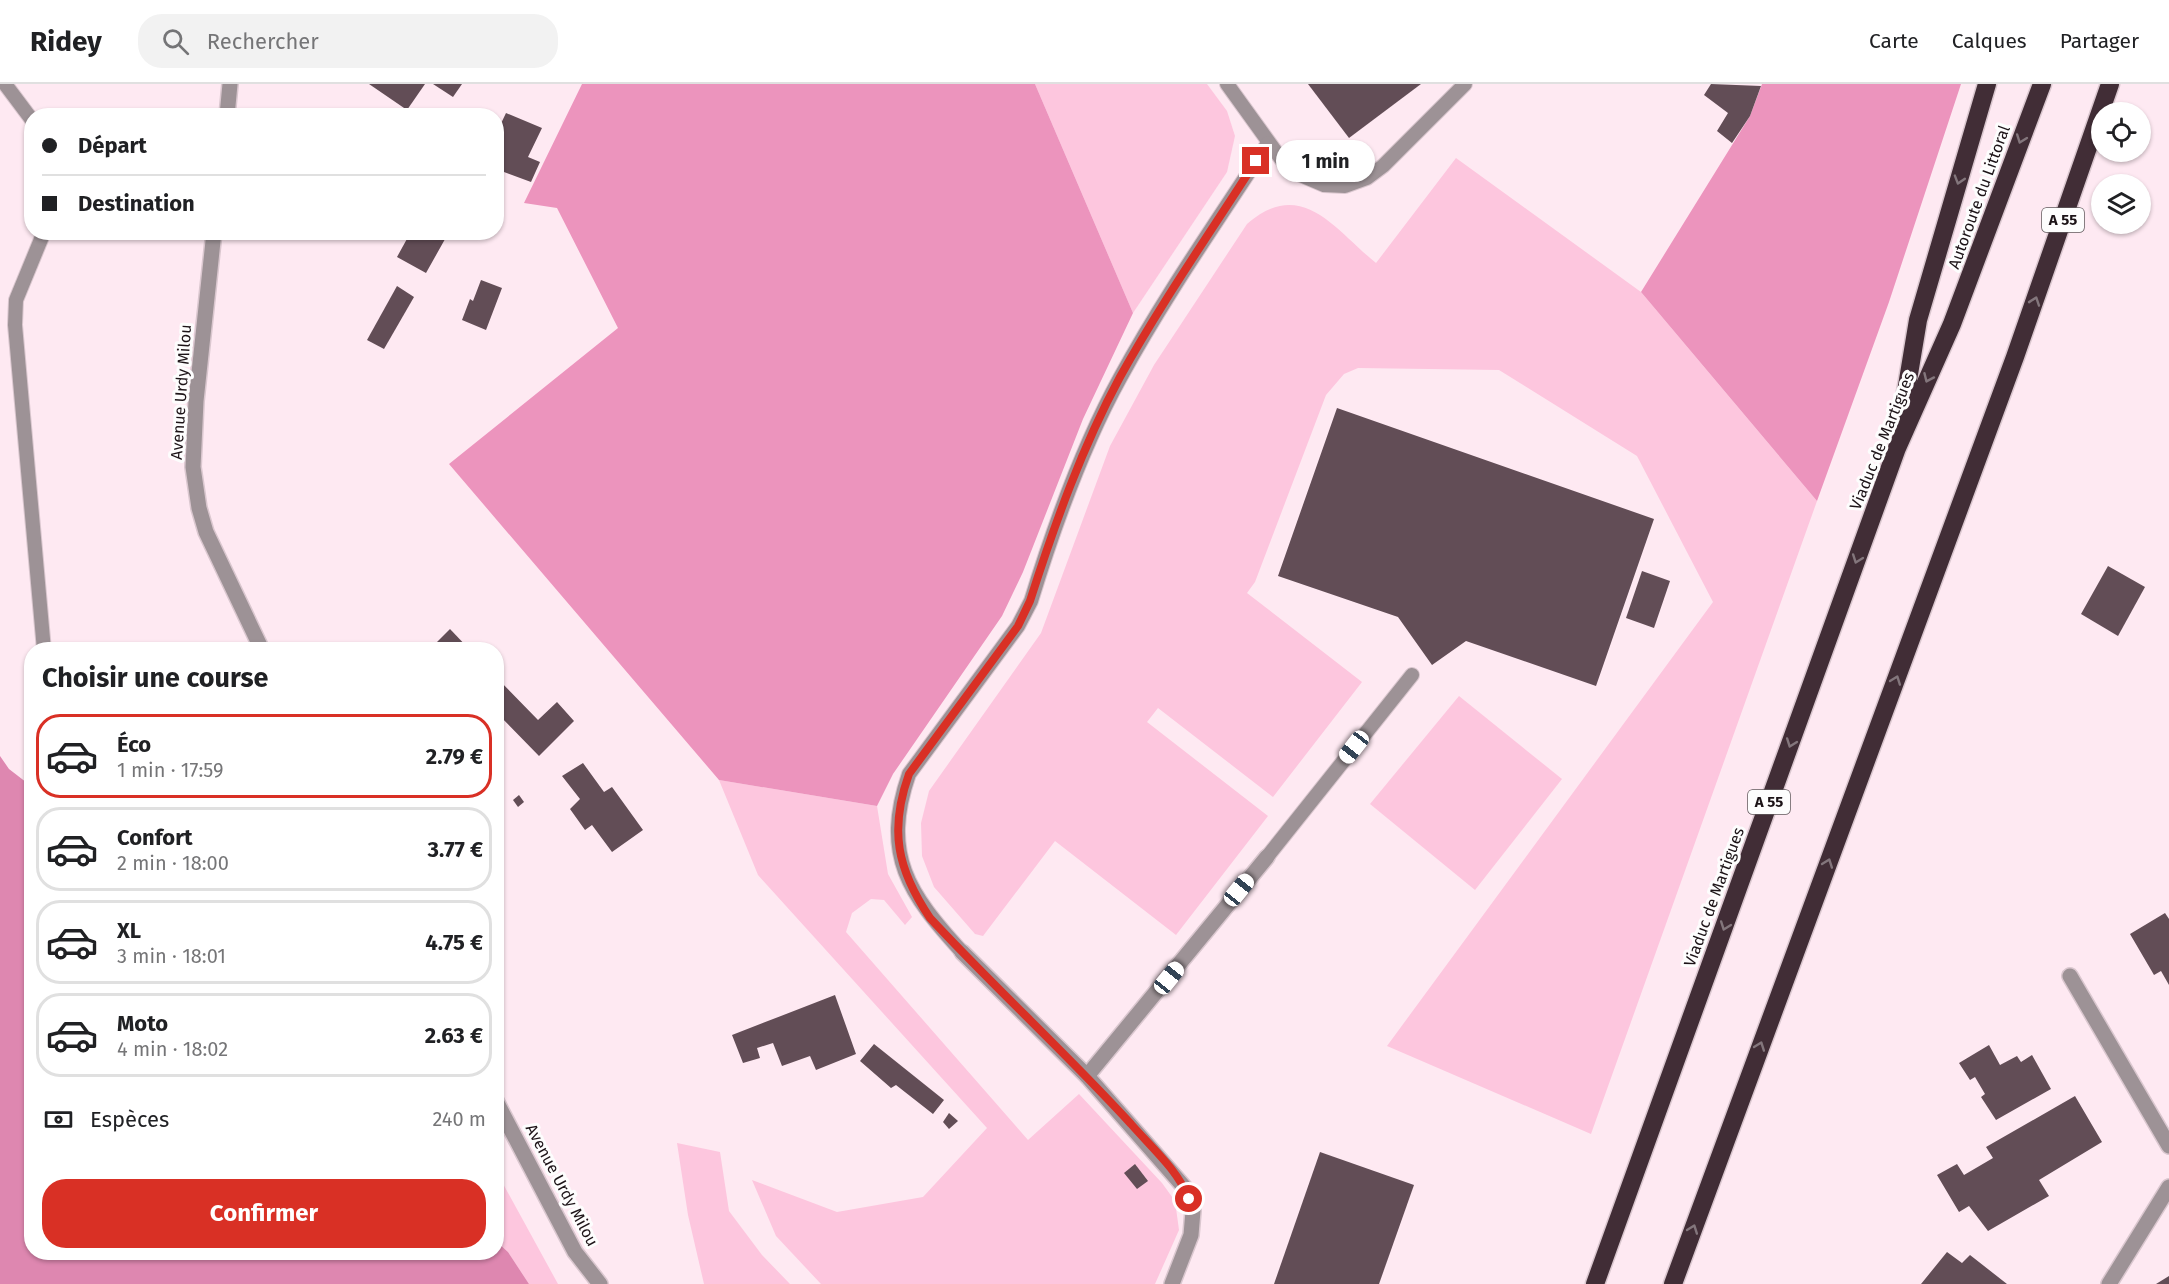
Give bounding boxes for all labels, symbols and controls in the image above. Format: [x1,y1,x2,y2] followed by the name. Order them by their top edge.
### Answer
[138,14,558,68] search box
[30,25,102,58] text: Ridey
[159,25,192,58] icon: search
[207,28,319,55] text: Rechercher
[1869,28,1919,54] text: Carte
[1952,28,2027,54] text: Calques
[2060,28,2139,54] text: Partager
[2091,102,2151,234] map controls
[2091,102,2151,162] button: locate
[1944,122,2014,271] street label: Autoroute du Littoral
[78,132,147,159] text: Départ
[2016,133,2028,144] one-way arrow
[1277,140,1376,182] callout: 1 min
[1242,147,1269,174] route end
[1301,149,1350,173] text: 1 min
[2091,174,2151,234] button: layers
[1954,175,1966,185] one-way arrow
[78,190,195,217] text: Destination
[2042,208,2084,232] road number: A 55
[2027,296,2040,307] one-way arrow
[167,324,195,460] street label: Avenue Urdy Milou
[1846,369,1918,513] street label: Viaduc de Martigues
[1924,371,1936,382] one-way arrow
[1851,553,1864,564] one-way arrow
[42,662,268,694] text: Choisir une course
[1888,676,1901,686] one-way arrow
[1336,727,1372,767] car
[45,729,99,783] icon: car
[117,731,151,758] text: Éco
[1785,737,1798,747] one-way arrow
[426,743,483,770] text: 2.79 €
[117,758,224,782] text: 1 min · 17:59
[1748,790,1790,814] road number: A 55
[45,822,99,876] icon: car
[117,824,193,851] text: Confort
[1680,825,1748,969] street label: Viaduc de Martigues
[427,836,483,863] text: 3.77 €
[117,851,229,875] text: 2 min · 18:00
[1821,859,1833,870] one-way arrow
[1221,870,1257,910] car
[45,915,99,969] icon: car
[117,917,141,944] text: XL
[1719,920,1732,931] one-way arrow
[425,929,483,956] text: 4.75 €
[117,944,226,968] text: 3 min · 18:01
[1151,958,1187,998] car
[45,1008,99,1062] icon: car
[117,1010,168,1037] text: Moto
[425,1022,483,1049] text: 2.63 €
[117,1037,228,1061] text: 4 min · 18:02
[1753,1041,1766,1052] one-way arrow
[42,1103,75,1136] icon: cash
[90,1106,169,1133] text: Espèces
[432,1107,486,1131] text: 240 m
[522,1121,602,1249] street label: Avenue Urdy Milou
[42,1179,486,1248] button: Confirmer
[1175,1185,1202,1212] route start
[1685,1224,1698,1235] one-way arrow

